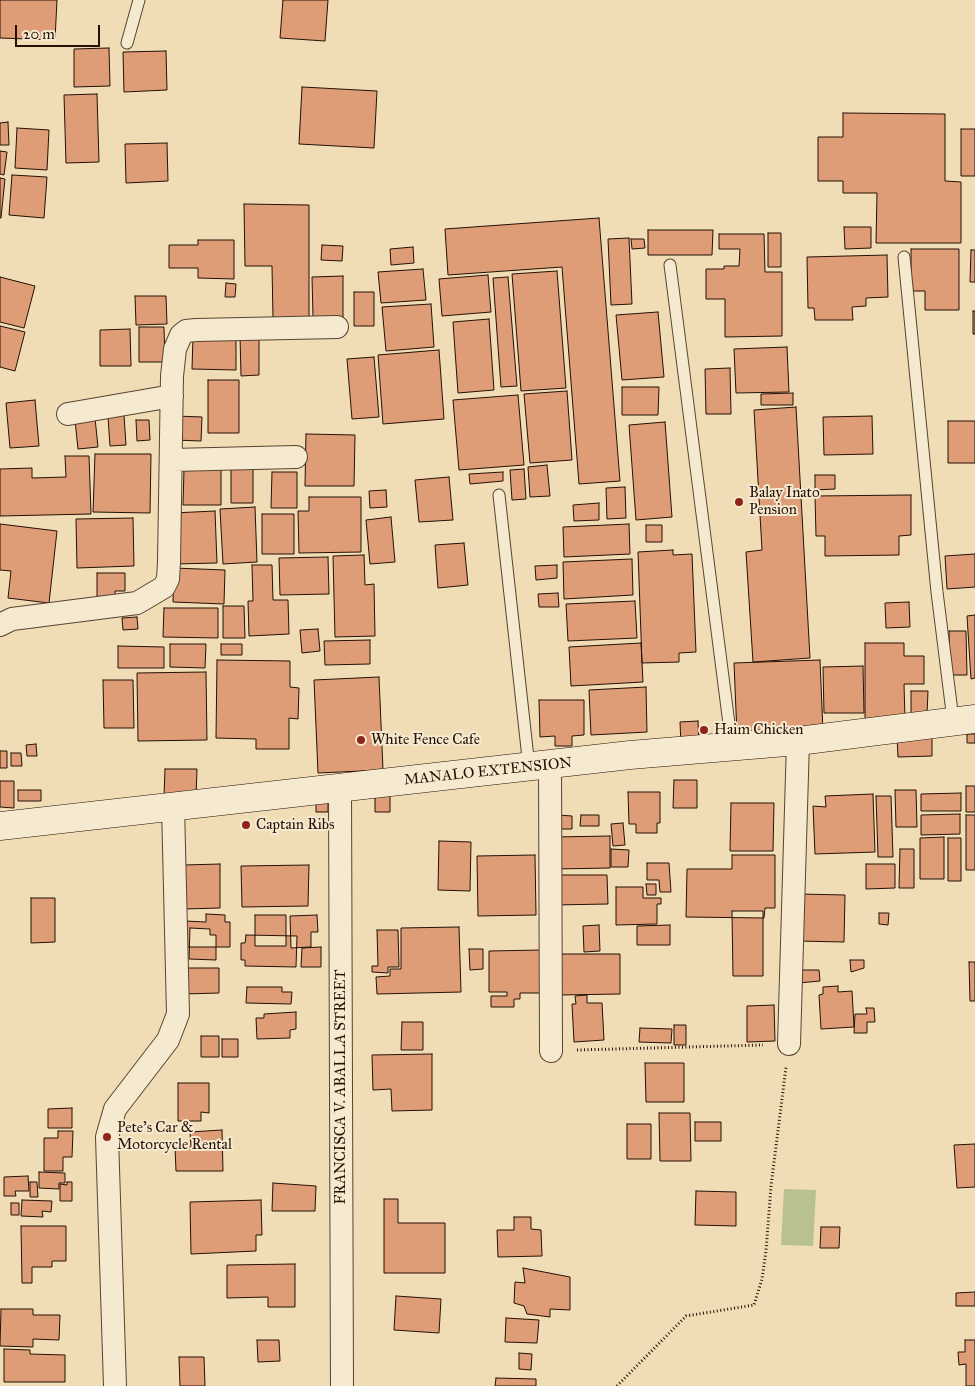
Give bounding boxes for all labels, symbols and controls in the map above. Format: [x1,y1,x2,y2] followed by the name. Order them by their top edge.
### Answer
[18,15,102,47] scale bar
[23,25,55,43] text: 20 m
[749,484,820,519] place label: Balay Inato Pension
[733,496,745,508] marker: Balay Inato Pension
[714,721,803,739] place label: Haim Chicken
[698,724,710,736] marker: Haim Chicken
[371,731,480,749] place label: White Fence Cafe
[355,734,367,746] marker: White Fence Cafe
[403,754,573,790] street label: MANALO EXTENSION
[256,816,335,834] place label: Captain Ribs
[240,819,252,831] marker: Captain Ribs
[332,970,350,1204] street label: FRANCISCA V. ABALLA STREET
[117,1119,232,1154] place label: Pete's Car & Motorcycle Rental
[101,1131,113,1143] marker: Pete's Car & Motorcycle Rental

